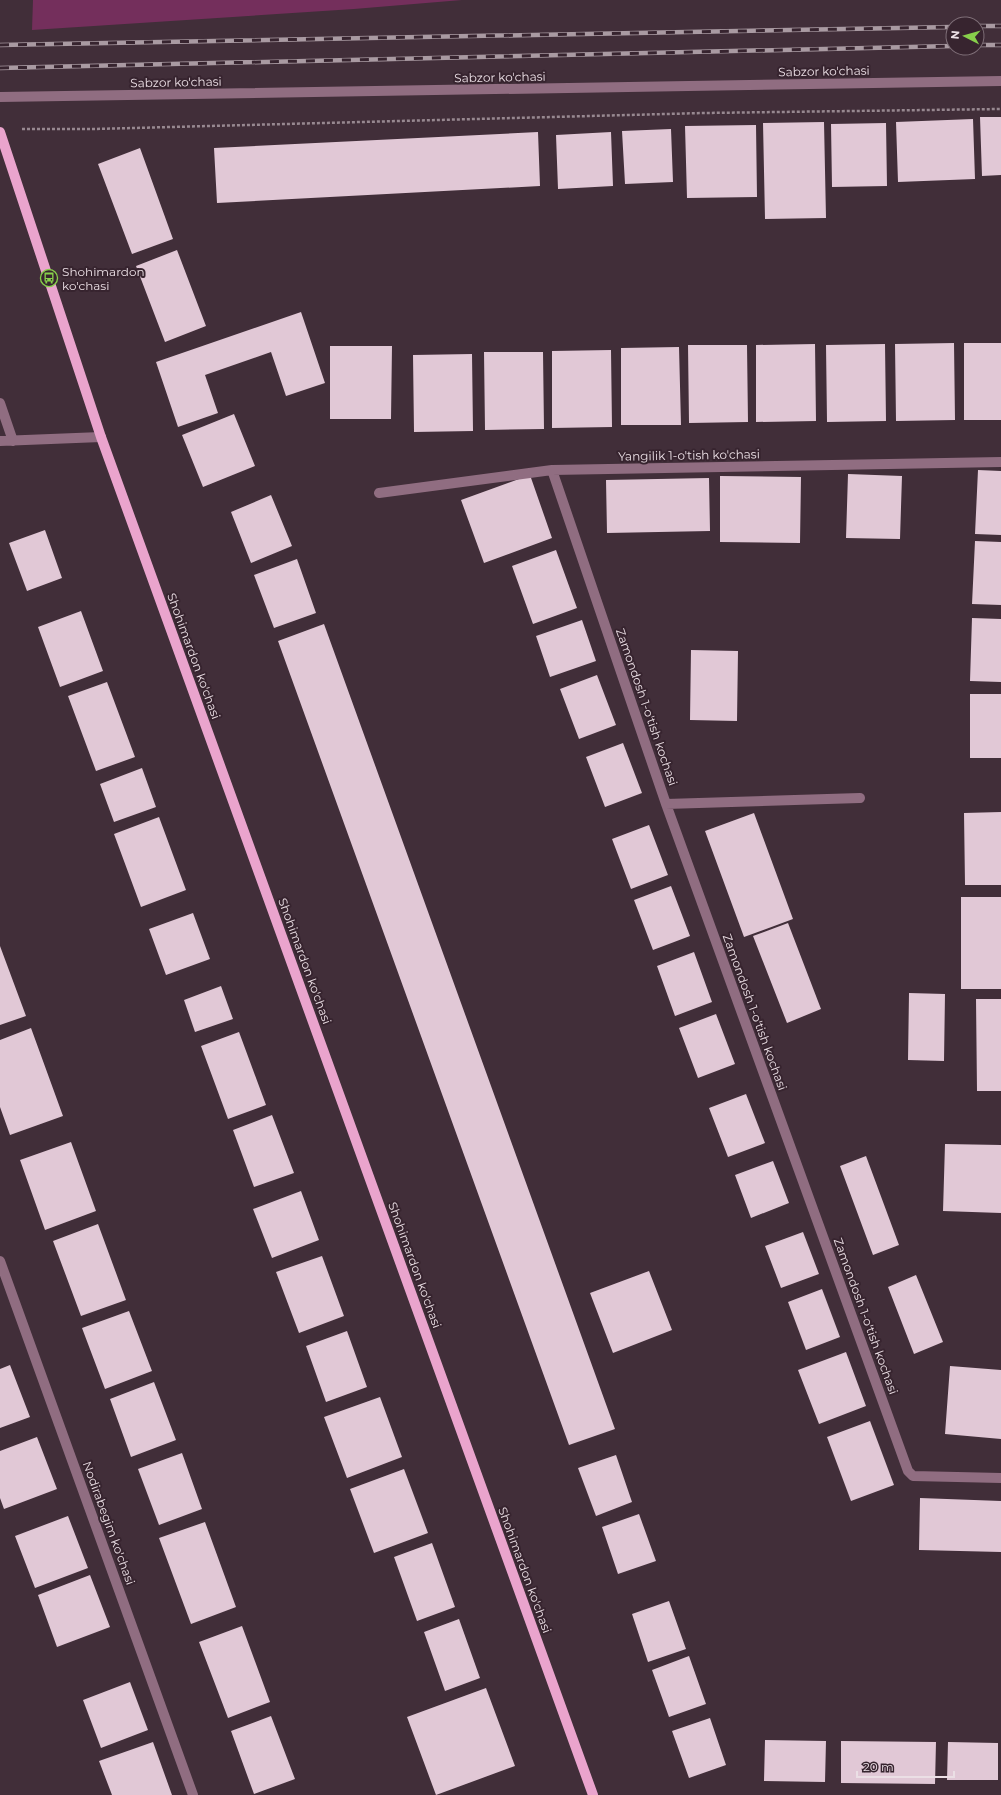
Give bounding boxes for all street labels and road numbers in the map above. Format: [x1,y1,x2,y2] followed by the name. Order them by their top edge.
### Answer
[778,63,870,79] street label: Sabzor ko'chasi
[454,69,546,85] street label: Sabzor ko'chasi
[130,74,222,90] street label: Sabzor ko'chasi
[618,446,760,464] street label: Yangilik 1-o'tish ko'chasi
[164,591,224,721] street label: Shohimardon ko'chasi
[613,626,681,788] street label: Zamondosh 1-o'tish kochasi
[275,896,335,1026] street label: Shohimardon ko'chasi
[720,932,790,1092] street label: Zamondosh 1-o'tish kochasi
[385,1200,445,1330] street label: Shohimardon ko'chasi
[831,1236,901,1396] street label: Zamondosh 1-o'tish kochasi
[80,1459,138,1587] street label: Nodirabegim ko'chasi
[495,1505,555,1635] street label: Shohimardon ko'chasi

